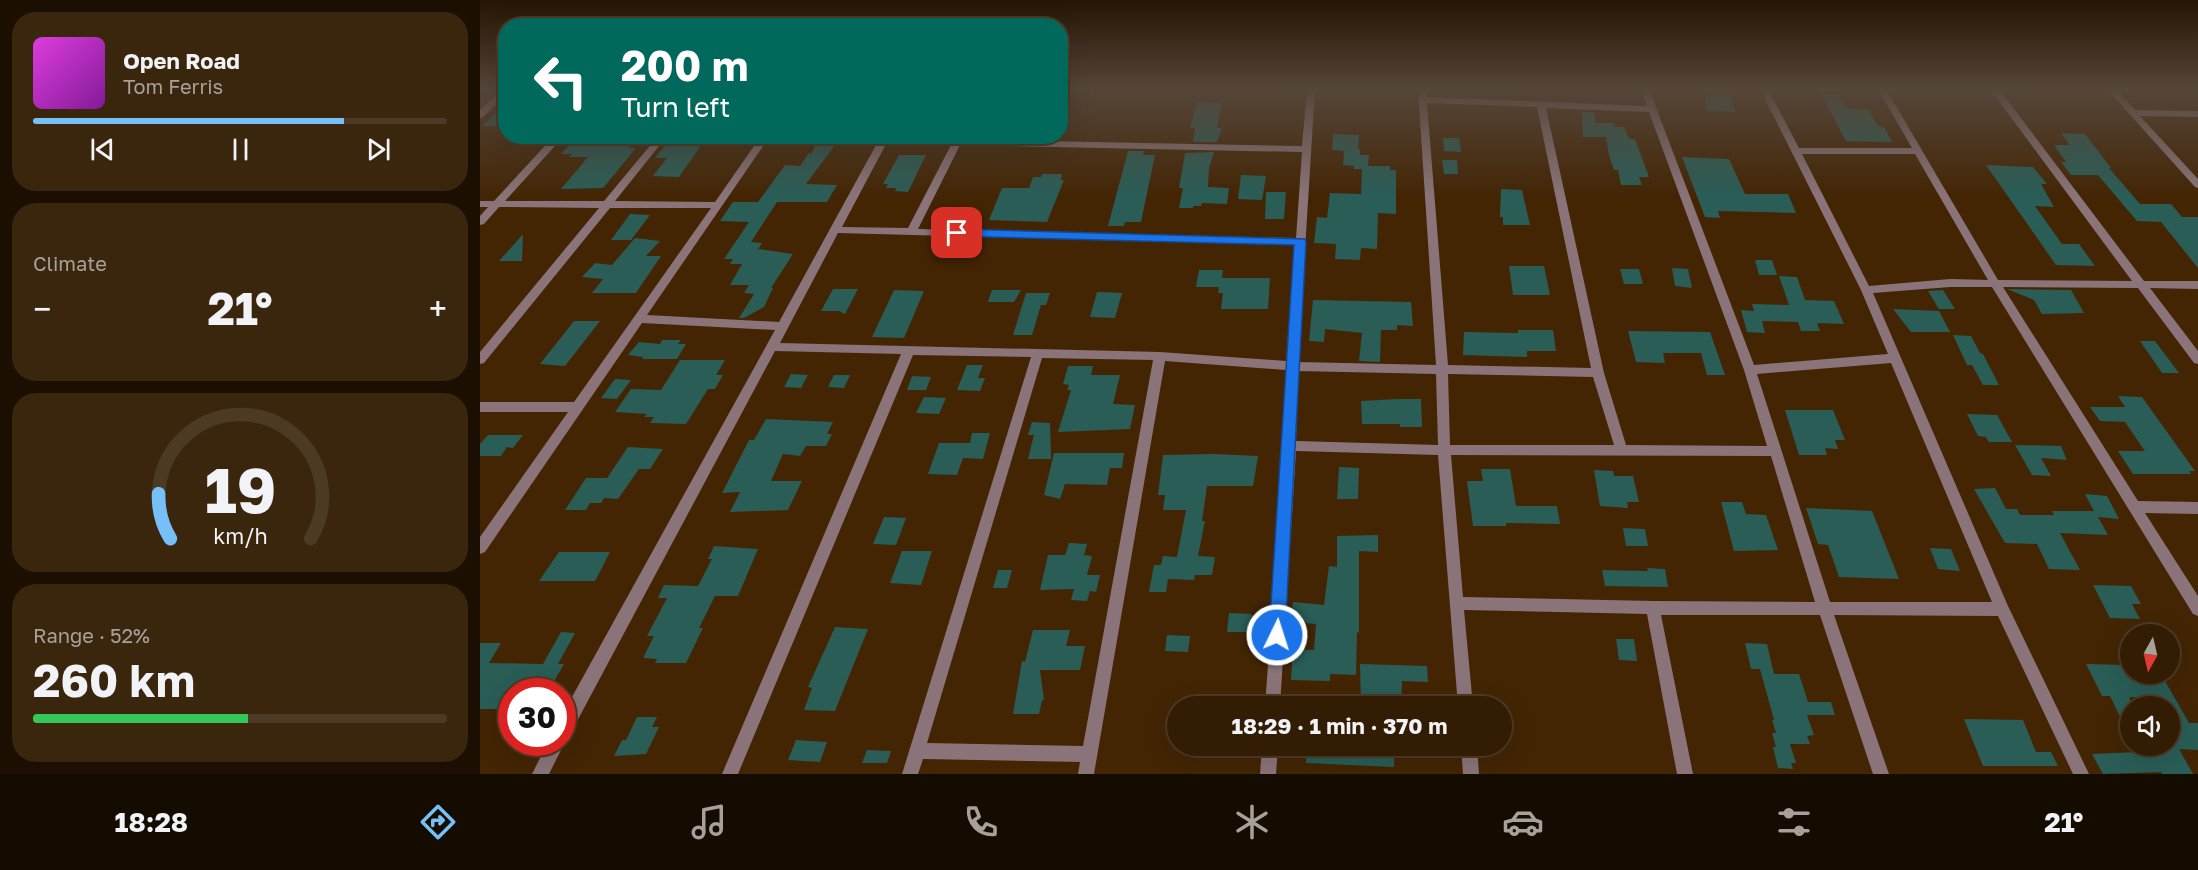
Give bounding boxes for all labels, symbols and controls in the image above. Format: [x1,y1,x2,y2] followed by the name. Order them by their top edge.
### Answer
[621,40,748,90] text: 200 m
[522,42,600,120] icon: left
[123,47,240,74] text: Open Road
[123,74,223,98] text: Tom Ferris
[621,91,730,123] text: Turn left
[86,133,119,166] icon: previous
[224,133,257,166] icon: pause
[362,133,395,166] icon: next
[931,207,982,258] pin
[940,216,973,249] icon: arrive
[33,251,107,275] text: Climate
[207,281,273,335] text: 21°
[33,289,51,328] text: −
[429,289,447,328] text: +
[204,452,276,527] text: 19
[213,524,267,550] text: km/h
[1245,603,1309,667] position arrow
[33,623,150,647] text: Range · 52%
[2120,624,2180,684] north arrow
[2120,624,2180,756] map controls
[33,653,195,707] text: 260 km
[498,678,576,756] speed limit sign: 30
[2120,696,2180,756] button: sound
[1232,712,1447,739] text: 18:29 · 1 min · 370 m
[417,801,459,843] icon: directions
[688,801,730,843] icon: music
[960,801,1002,843] icon: phone
[1231,801,1273,843] icon: climate
[1502,801,1544,843] icon: car
[1773,801,1815,843] icon: filters
[115,806,188,838] text: 18:28
[2044,806,2083,838] text: 21°

